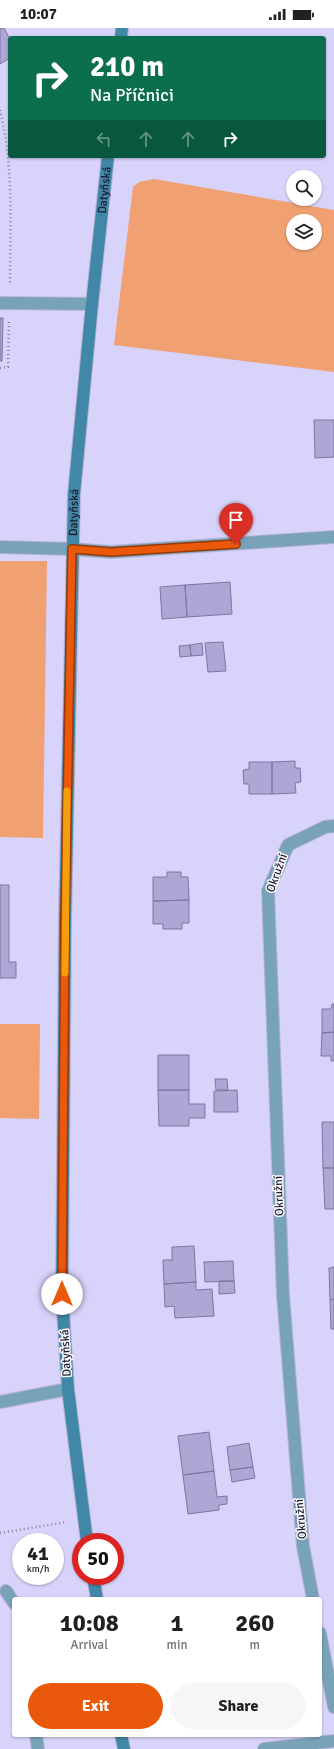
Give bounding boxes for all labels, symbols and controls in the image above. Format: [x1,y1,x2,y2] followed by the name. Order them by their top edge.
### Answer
[20,5,57,23] text: 10:07
[90,50,164,84] text: 210 m
[24,52,76,104] icon: right
[90,84,174,106] text: Na Příčnici
[93,128,115,150] icon: left
[135,128,157,150] icon: ahead
[177,128,199,150] icon: ahead
[219,128,241,150] icon: right
[94,166,114,214] street label: Datyňská
[286,170,322,250] map controls
[286,170,322,206] button: search
[286,214,322,250] button: layers
[66,488,82,536] street label: Datyňská
[219,503,253,544] pin
[225,509,247,531] icon: arrive
[263,851,291,894] street label: Okružní
[271,1175,287,1216] street label: Okružní
[41,1273,83,1315] position arrow
[57,1329,75,1377] street label: Datyňská
[292,1498,310,1540] street label: Okružní
[72,1533,124,1585] speed limit sign: 50
[27,1541,49,1566] text: 41
[27,1563,49,1575] text: km/h
[60,1608,119,1638] text: 10:08
[171,1608,183,1638] text: 1
[235,1608,274,1638] text: 260
[71,1637,108,1653] text: Arrival
[167,1637,188,1653] text: min
[250,1637,260,1653] text: m
[28,1683,163,1729] button: Exit
[171,1683,306,1729] button: Share

